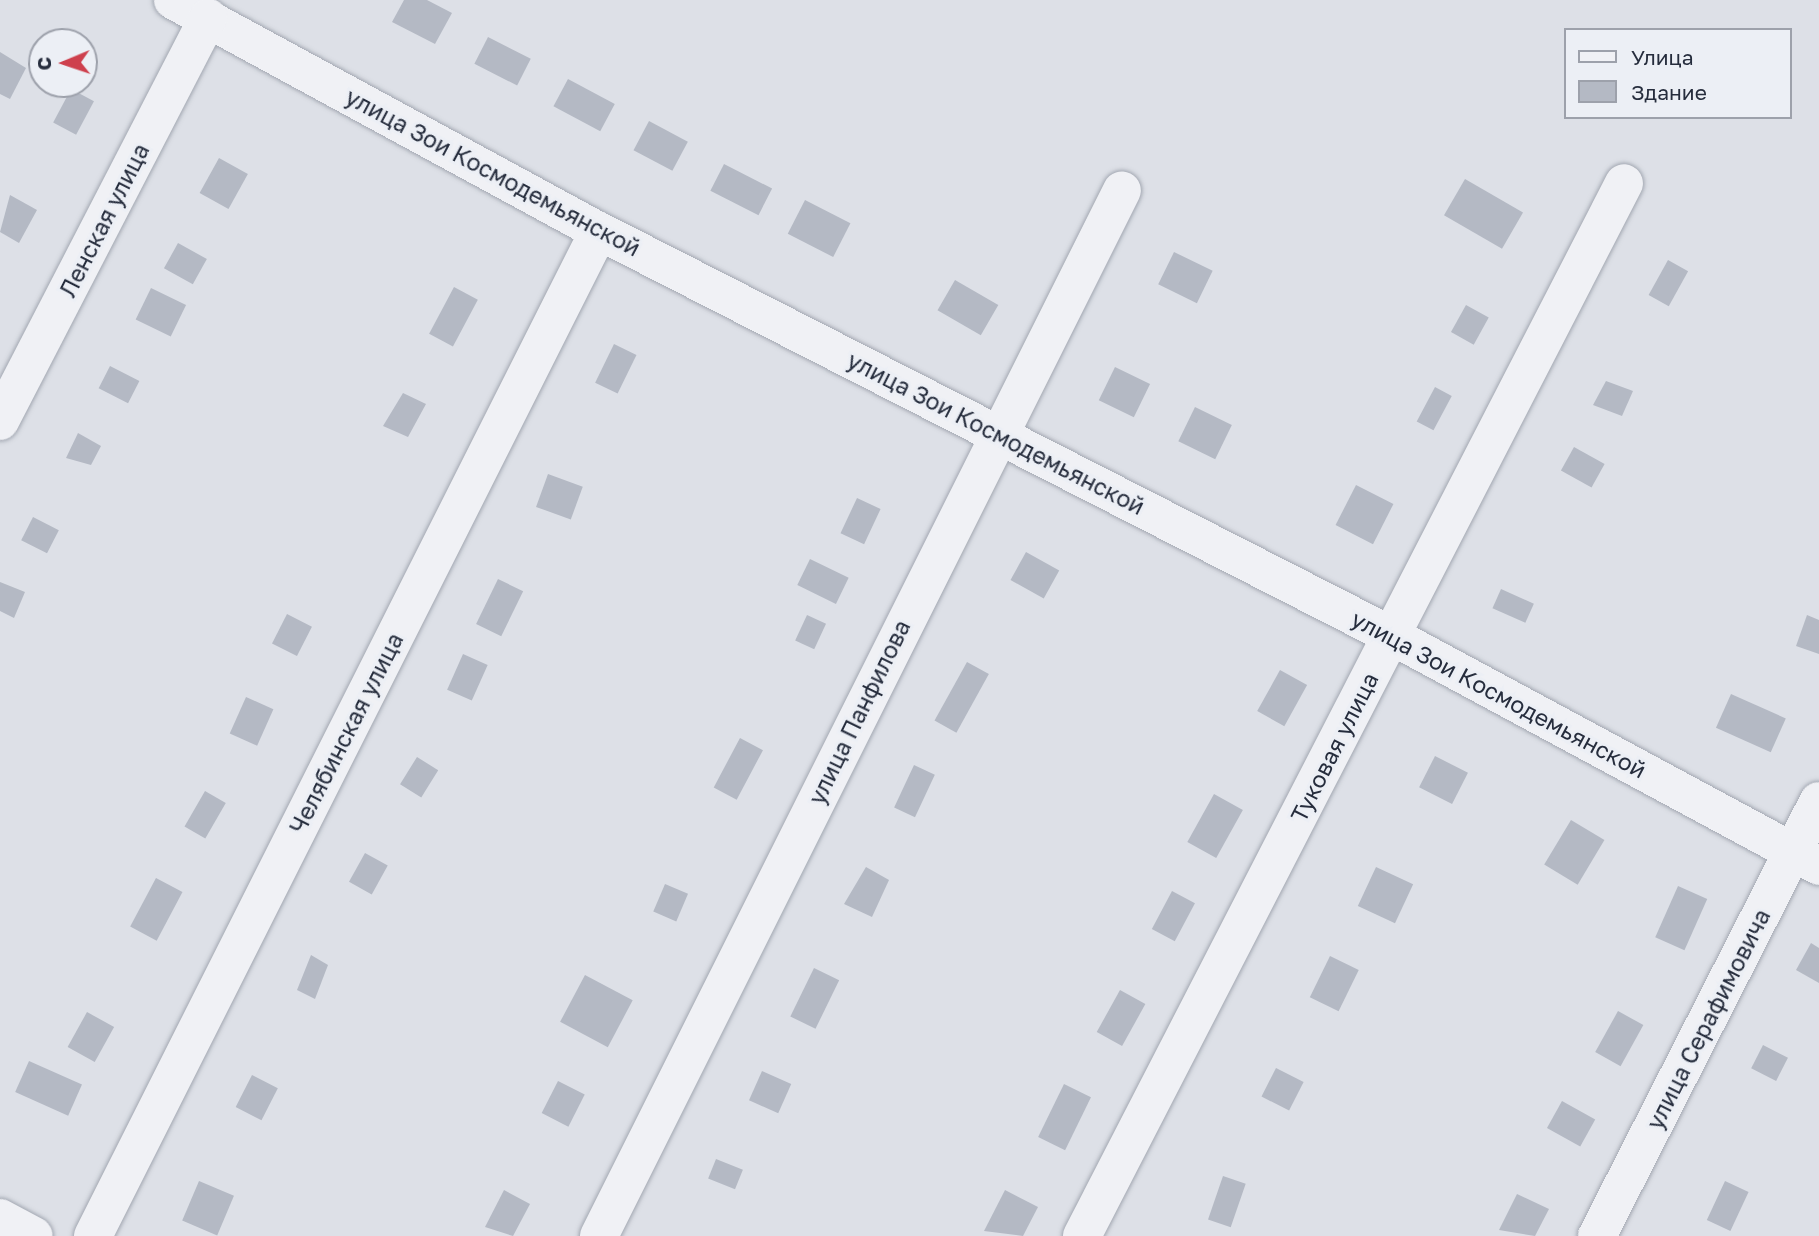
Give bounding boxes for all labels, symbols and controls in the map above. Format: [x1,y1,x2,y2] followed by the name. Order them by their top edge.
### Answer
[28,28,98,98] north arrow
[1563,28,1791,119] legend
[1631,44,1694,70] text: Улица
[32,57,55,71] text: С
[1631,79,1707,105] text: Здание
[341,82,645,262] street label: улица Зои Космодемьянской
[53,139,155,301] street label: Ленская улица
[843,346,1149,520] street label: улица Зои Космодемьянской
[1347,604,1651,784] street label: улица Зои Космодемьянской
[802,615,916,809] street label: улица Панфилова
[283,628,409,838] street label: Челябинская улица
[1284,668,1384,826] street label: Туковая улица
[1640,904,1776,1134] street label: улица Серафимовича

